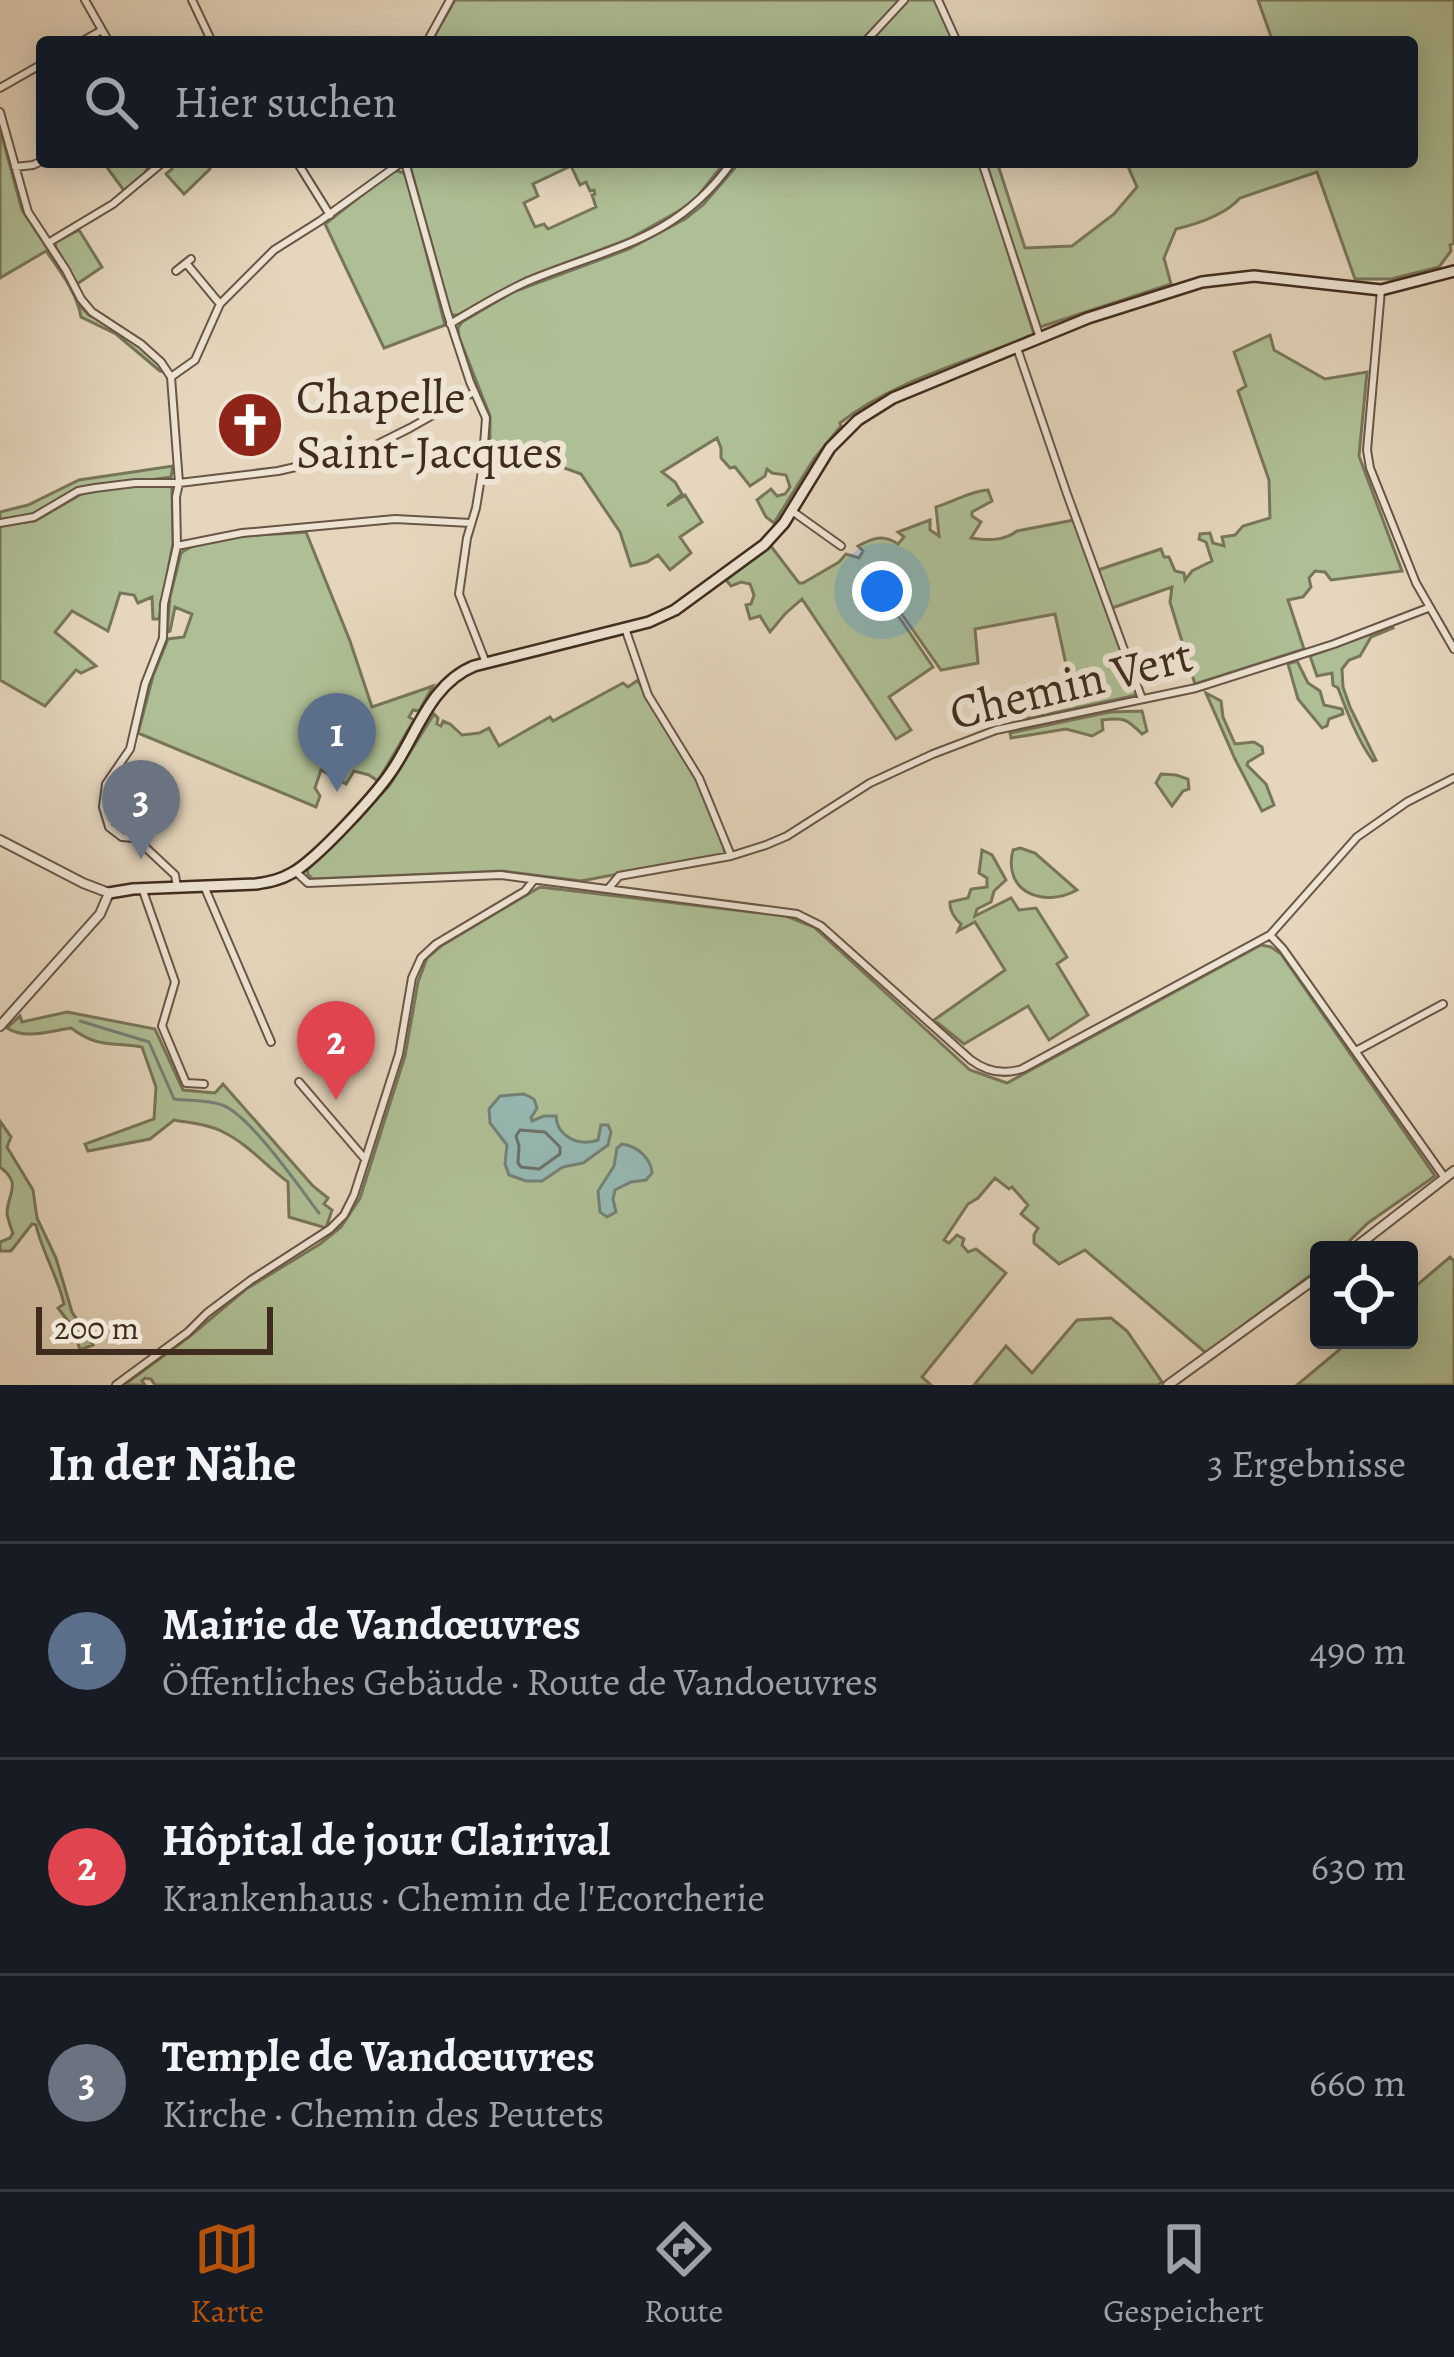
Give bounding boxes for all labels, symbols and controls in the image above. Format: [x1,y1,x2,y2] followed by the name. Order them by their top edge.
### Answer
[36,36,1418,168] search box
[78,69,144,135] icon: search
[174,71,397,133] text: Hier suchen
[296,364,563,485] place label: Chapelle Saint-Jacques
[215,390,285,460] church icon: Chapelle Saint-Jacques
[852,561,912,621] your location
[943,622,1199,746] street label: Chemin Vert
[298,693,376,792] pin: 1
[102,760,180,859] pin: 3
[297,1001,375,1100] pin: 2
[1310,1241,1418,1349] map controls
[1310,1241,1418,1349] button: locate
[36,1301,273,1354] scale bar
[54,1305,139,1350] text: 200 m
[48,1428,297,1498] text: In der Nähe
[1207,1437,1406,1490] text: 3 Ergebnisse
[162,1593,581,1655] text: Mairie de Vandœuvres
[80,1624,94,1677] text: 1
[1310,1624,1406,1677] text: 490 m
[162,1655,878,1708] text: Öffentliches Gebäude · Route de Vandoeuvres
[162,1809,610,1871] text: Hôpital de jour Clairival
[78,1840,96,1893] text: 2
[1311,1840,1406,1893] text: 630 m
[162,1871,765,1924] text: Krankenhaus · Chemin de l'Ecorcherie
[162,2025,595,2087] text: Temple de Vandœuvres
[79,2056,95,2109] text: 3
[1309,2056,1406,2109] text: 660 m
[162,2087,604,2140] text: Kirche · Chemin des Peutets
[190,2216,264,2333] tab: Karte
[644,2216,723,2333] tab: Route
[1103,2216,1264,2333] tab: Gespeichert

